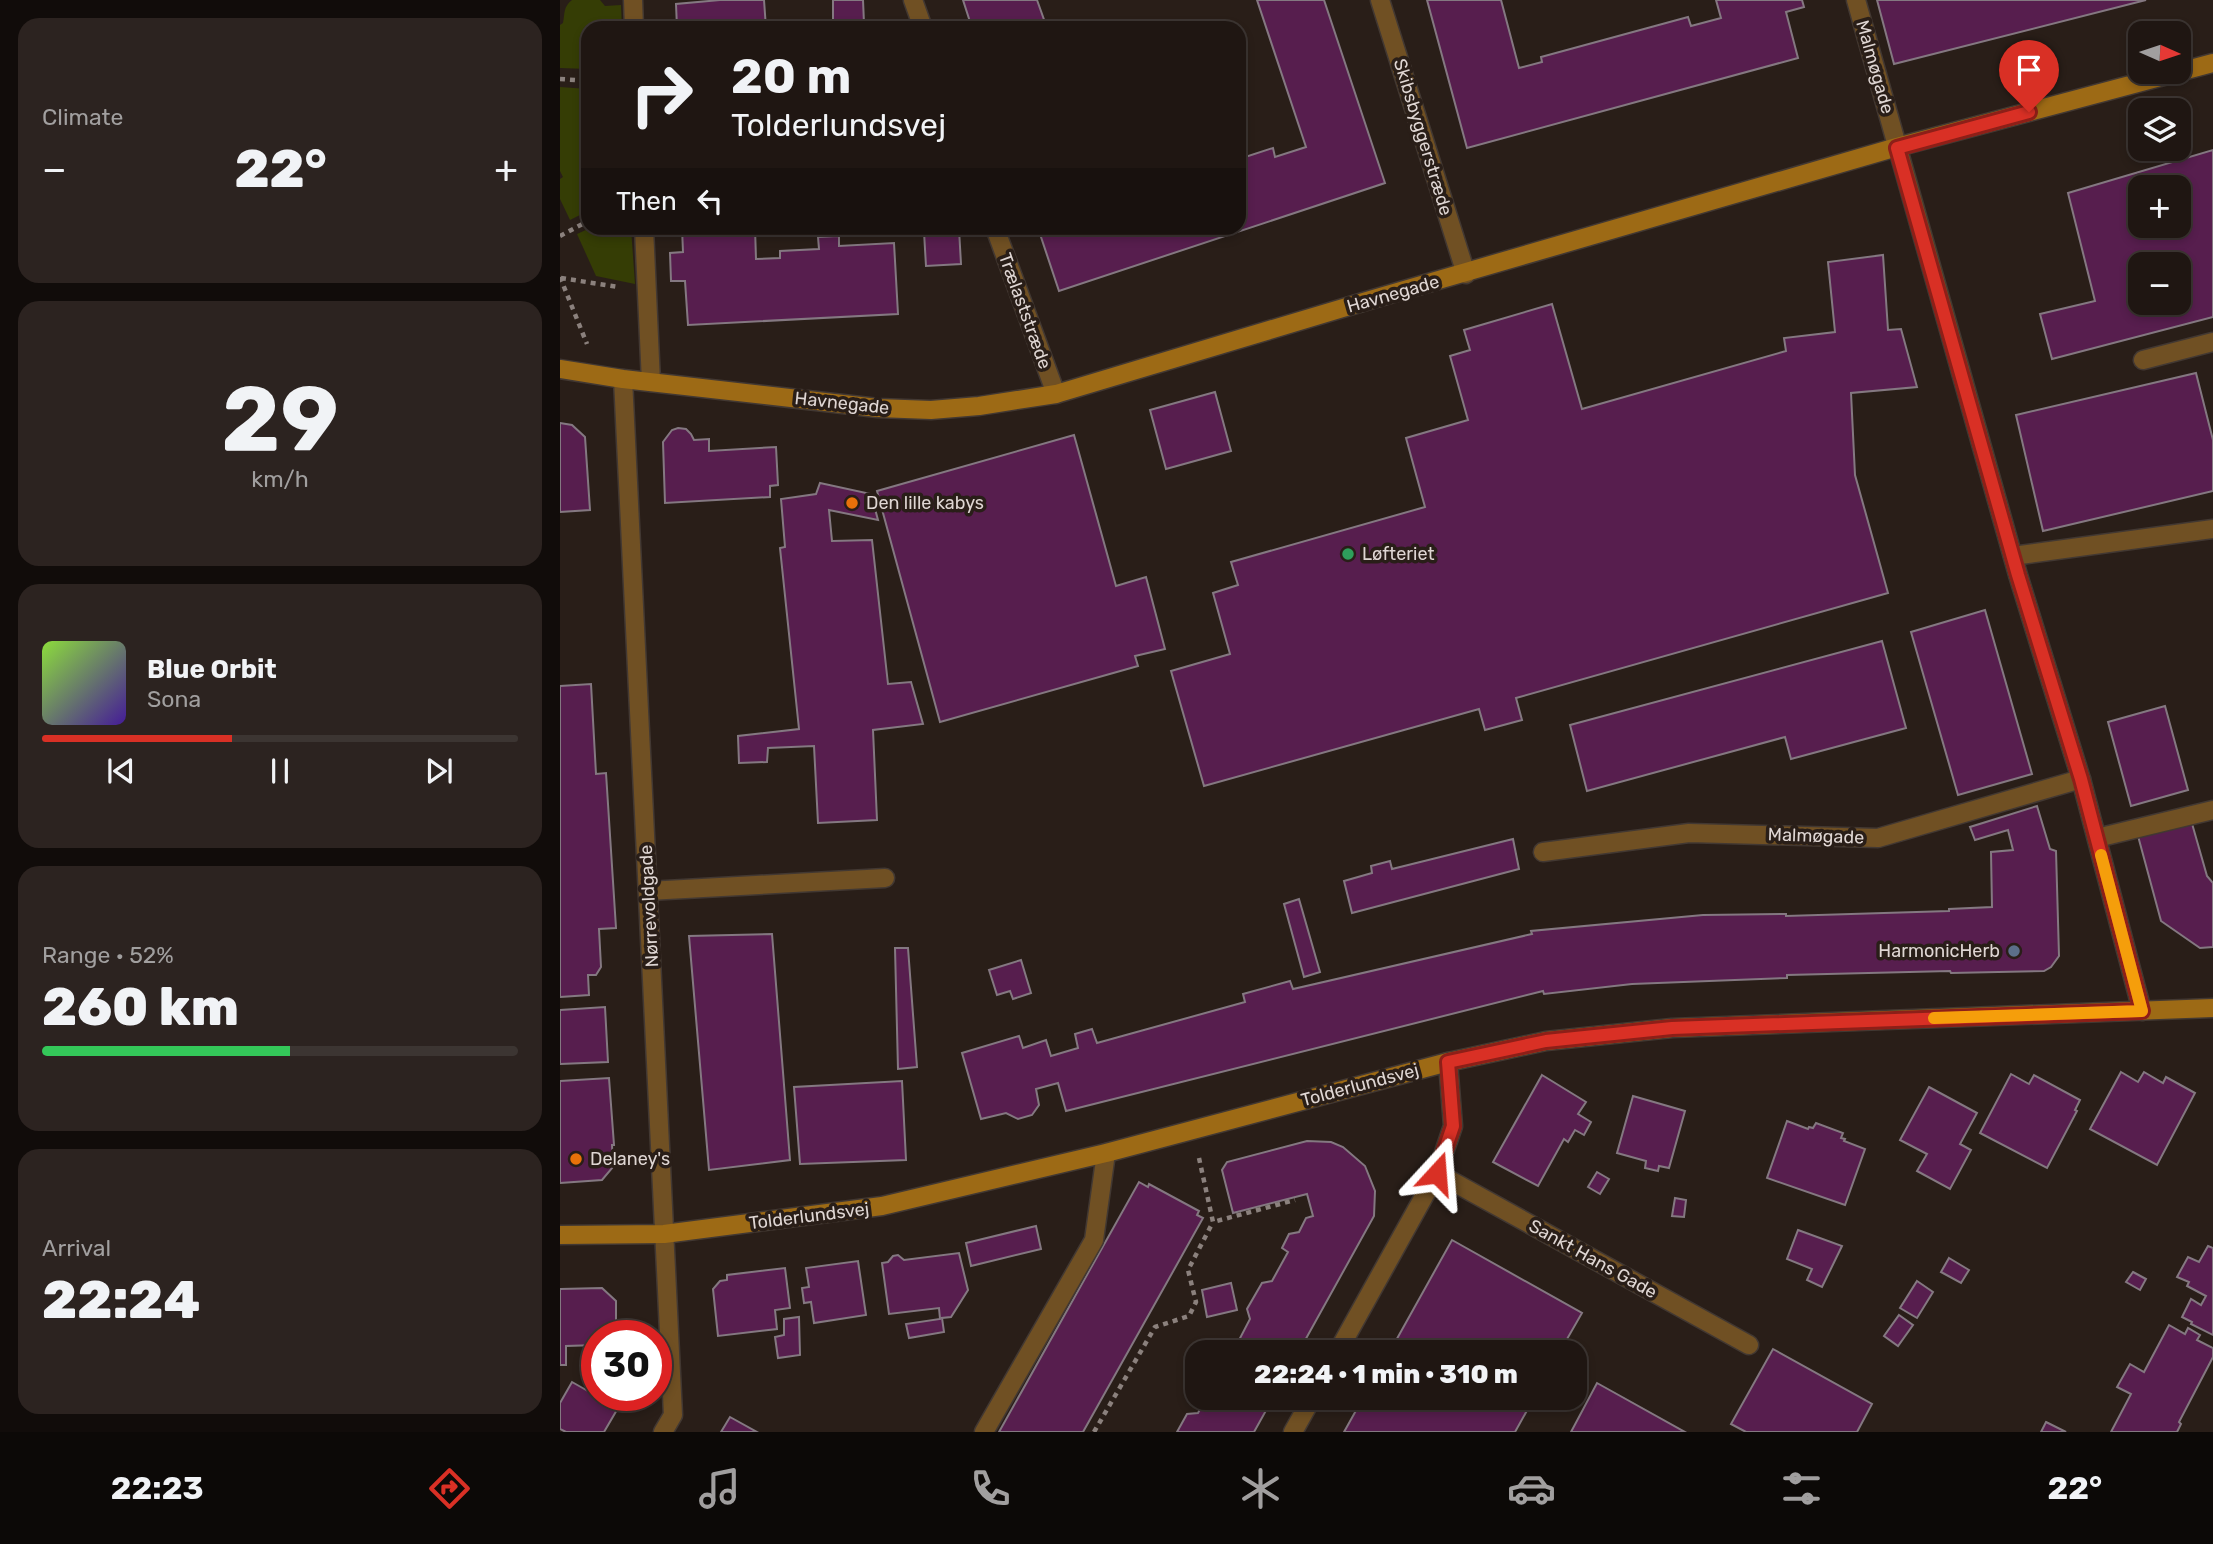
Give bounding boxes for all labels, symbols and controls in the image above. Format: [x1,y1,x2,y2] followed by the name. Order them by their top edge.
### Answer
[1851,18,1899,116] street label: Malmøgade
[2128,21,2191,84] north arrow
[2128,21,2191,315] map controls
[1999,40,2059,112] pin
[731,47,852,105] text: 20 m
[616,49,707,140] icon: right
[2010,51,2048,89] icon: arrive
[1389,56,1457,218] street label: Skibsbyggerstræde
[2128,98,2191,161] button: layers
[42,103,123,131] text: Climate
[731,106,946,144] text: Tolderlundsvej
[234,138,327,200] text: 22°
[42,146,67,192] text: −
[494,146,518,192] text: +
[2128,175,2191,238] button: +
[691,182,729,220] icon: left
[616,186,677,217] text: Then
[994,250,1056,372] street label: Trælaststræde
[2128,252,2191,315] button: −
[1344,270,1442,318] street label: Havnegade
[221,365,339,473] text: 29
[794,387,890,419] street label: Havnegade
[251,465,309,493] text: km/h
[866,492,984,514] place label: Den lille kabys
[844,495,860,511] marker: Den lille kabys
[1362,543,1434,565] place label: Løfteriet
[1340,546,1356,562] marker: Løfteriet
[147,654,277,685] text: Blue Orbit
[147,685,201,713] text: Sona
[102,752,140,790] icon: previous
[261,752,299,790] icon: pause
[420,752,458,790] icon: next
[1767,823,1865,849] street label: Malmøgade
[635,844,663,968] street label: Nørrevoldgade
[1878,940,2000,962] place label: HarmonicHerb
[42,941,174,969] text: Range · 52%
[2006,943,2022,959] marker: HarmonicHerb
[42,976,239,1038] text: 260 km
[1299,1059,1421,1111] street label: Tolderlundsvej
[1400,1136,1474,1210] position arrow
[590,1148,670,1170] place label: Delaney's
[568,1151,584,1167] marker: Delaney's
[748,1198,870,1234] street label: Tolderlundsvej
[1525,1215,1661,1303] street label: Sankt Hans Gade
[42,1234,111,1262] text: Arrival
[42,1269,200,1331] text: 22:24
[581,1320,672,1411] speed limit sign: 30
[1254,1359,1518,1390] text: 22:24 · 1 min · 310 m
[425,1464,474,1513] icon: directions
[695,1464,744,1513] icon: music
[966,1464,1015,1513] icon: phone
[1236,1464,1285,1513] icon: climate
[1507,1464,1556,1513] icon: car
[1777,1464,1826,1513] icon: filters
[111,1469,204,1507] text: 22:23
[2048,1469,2102,1507] text: 22°

